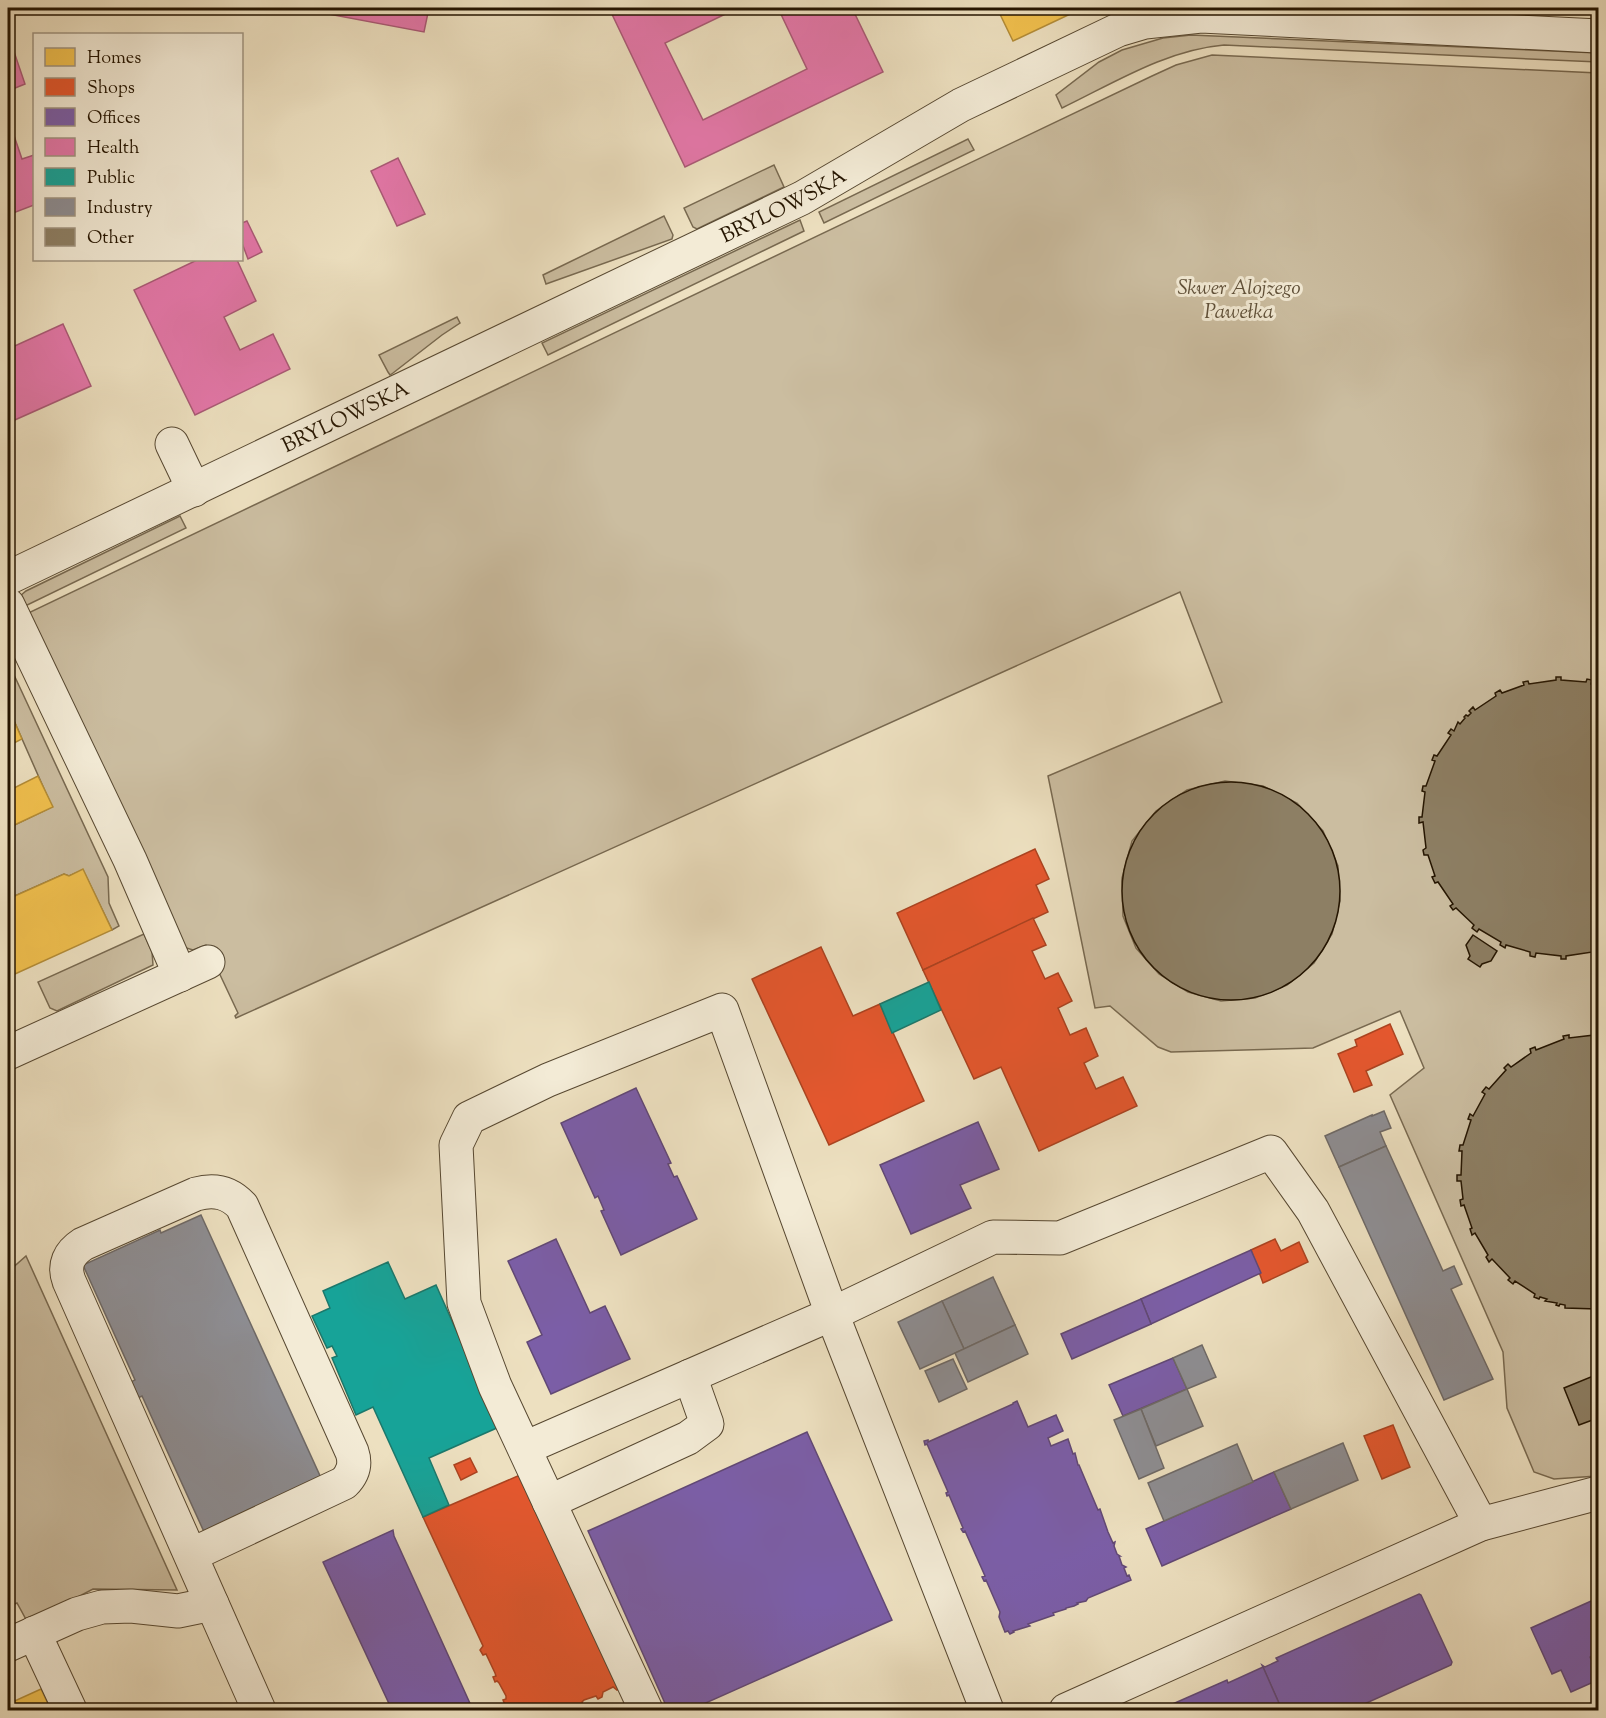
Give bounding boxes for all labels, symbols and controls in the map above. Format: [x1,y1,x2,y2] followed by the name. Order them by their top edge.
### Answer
[33,33,243,261] legend
[87,46,141,72] text: Homes
[87,76,135,102] text: Shops
[87,106,140,132] text: Offices
[87,136,140,162] text: Health
[716,162,853,252] street label: BRYLOWSKA
[87,166,135,192] text: Public
[87,196,153,222] text: Industry
[87,226,134,252] text: Other
[1177,274,1301,328] park label: Skwer Alojzego Pawełka
[277,375,415,462] street label: BRYLOWSKA

